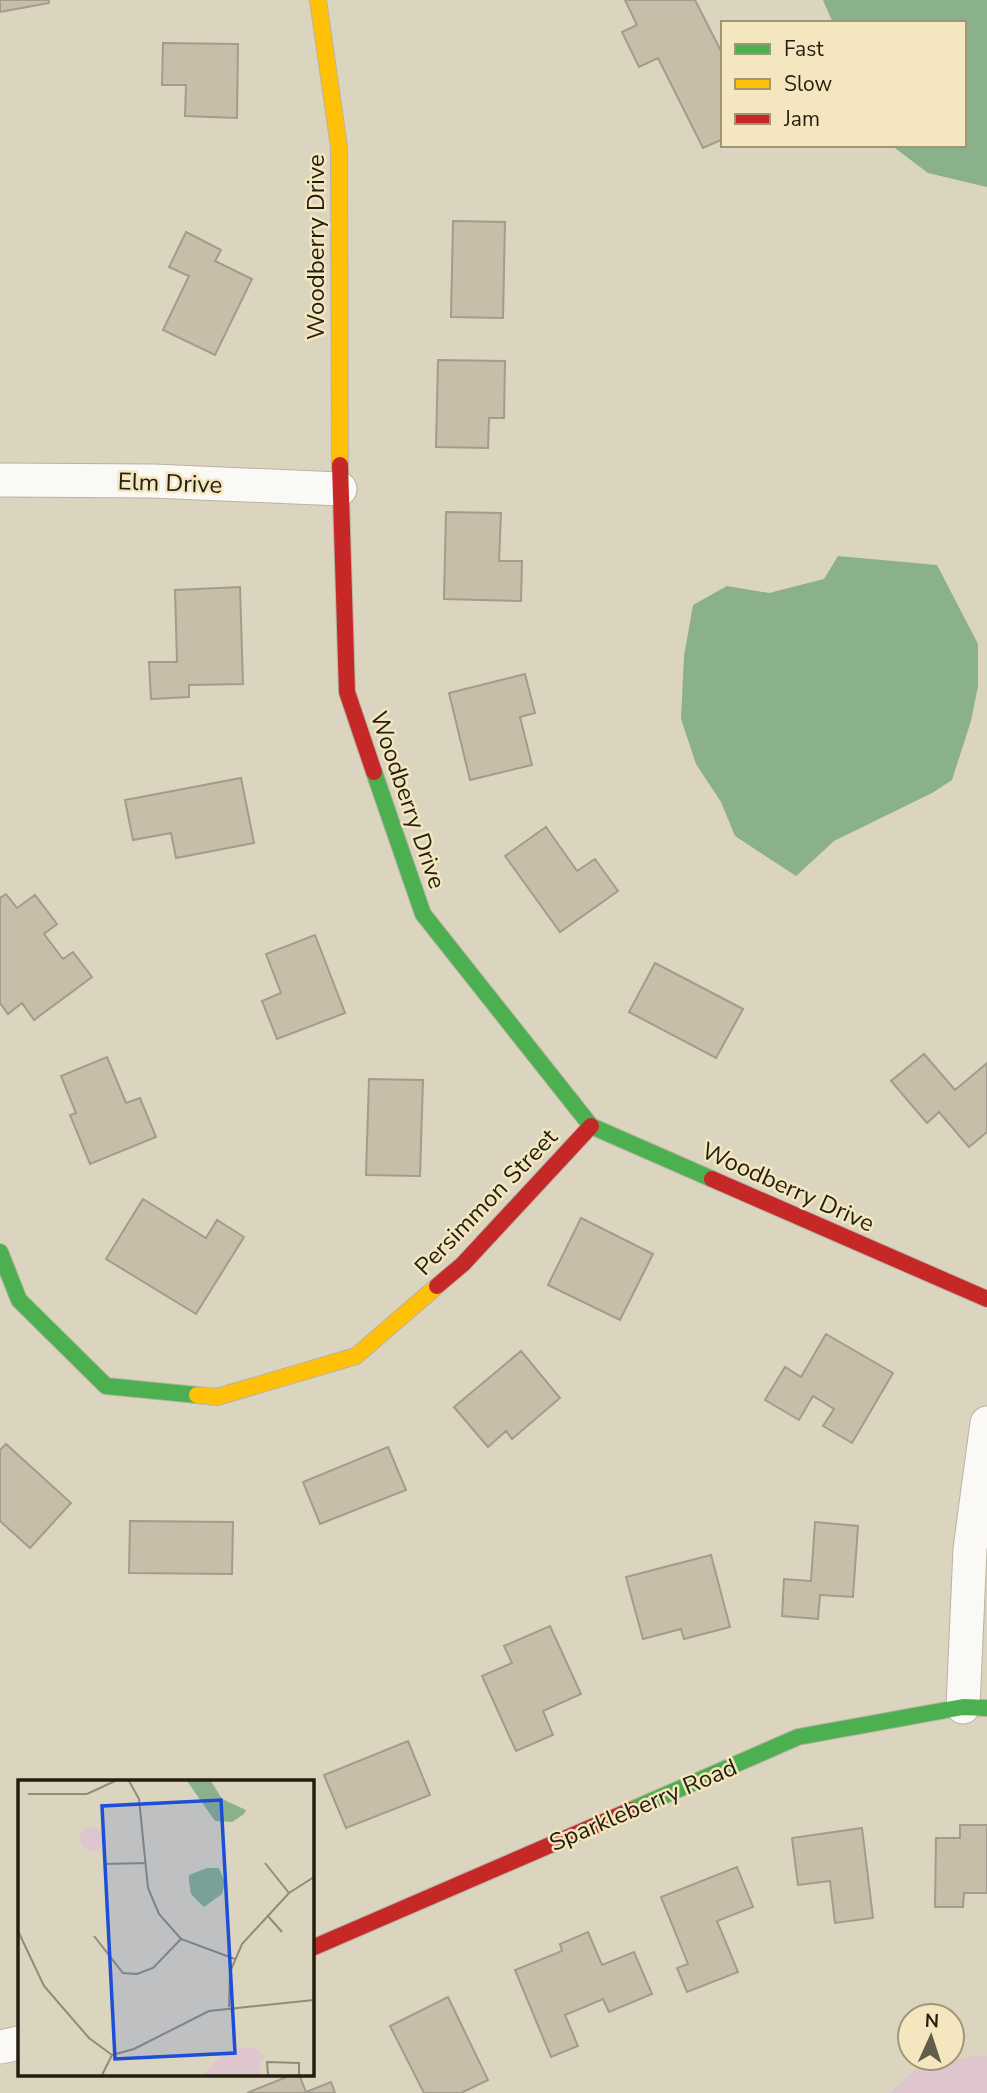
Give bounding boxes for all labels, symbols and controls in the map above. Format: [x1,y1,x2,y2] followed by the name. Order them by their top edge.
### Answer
[721,21,966,147] legend
[784,35,824,63] text: Fast
[784,70,833,98] text: Slow
[783,105,820,133] text: Jam
[300,154,332,340] street label: Woodberry Drive
[117,465,223,501] street label: Elm Drive
[363,707,453,893] street label: Woodberry Drive
[408,1121,565,1282] street label: Persimmon Street
[697,1135,879,1239] street label: Woodberry Drive
[544,1751,742,1859] street label: Sparkleberry Road
[18,1780,313,2076] inset map
[896,2002,966,2072] north arrow
[924,2008,940,2034] text: N

